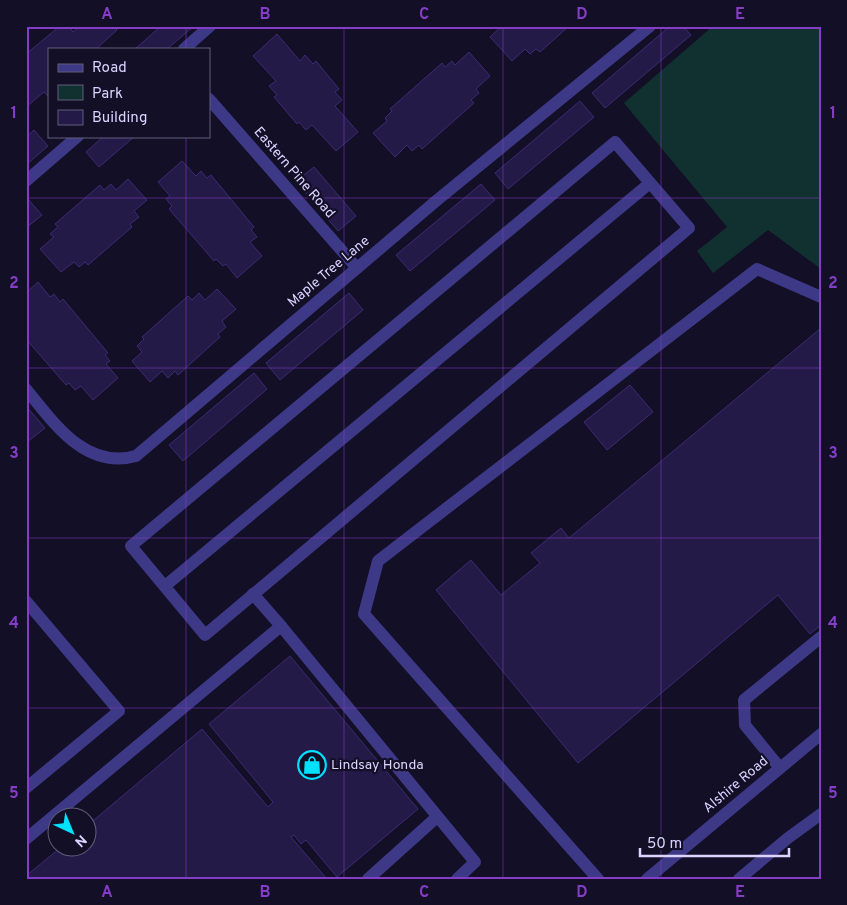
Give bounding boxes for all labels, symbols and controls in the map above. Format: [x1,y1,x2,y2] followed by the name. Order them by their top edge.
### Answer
[101,5,113,25] text: A
[259,5,271,25] text: B
[419,5,429,25] text: C
[576,5,588,25] text: D
[735,5,745,25] text: E
[48,48,210,138] legend
[92,59,127,78] text: Road
[92,85,123,104] text: Park
[11,104,17,124] text: 1
[830,104,836,124] text: 1
[92,109,147,128] text: Building
[250,124,338,222] street label: Eastern Pine Road
[285,233,373,311] street label: Maple Tree Lane
[9,274,19,294] text: 2
[828,274,838,294] text: 2
[9,444,19,464] text: 3
[828,444,838,464] text: 3
[9,614,19,634] text: 4
[828,614,838,634] text: 4
[297,750,327,780] shop icon: Lindsay Honda
[700,753,772,817] street label: Alshire Road
[331,757,424,774] place label: Lindsay Honda
[9,784,19,804] text: 5
[828,784,838,804] text: 5
[48,808,98,858] north arrow
[640,825,788,857] scale bar
[70,831,90,850] text: N
[647,835,682,854] text: 50 m
[101,883,113,903] text: A
[259,883,271,903] text: B
[419,883,429,903] text: C
[576,883,588,903] text: D
[735,883,745,903] text: E

